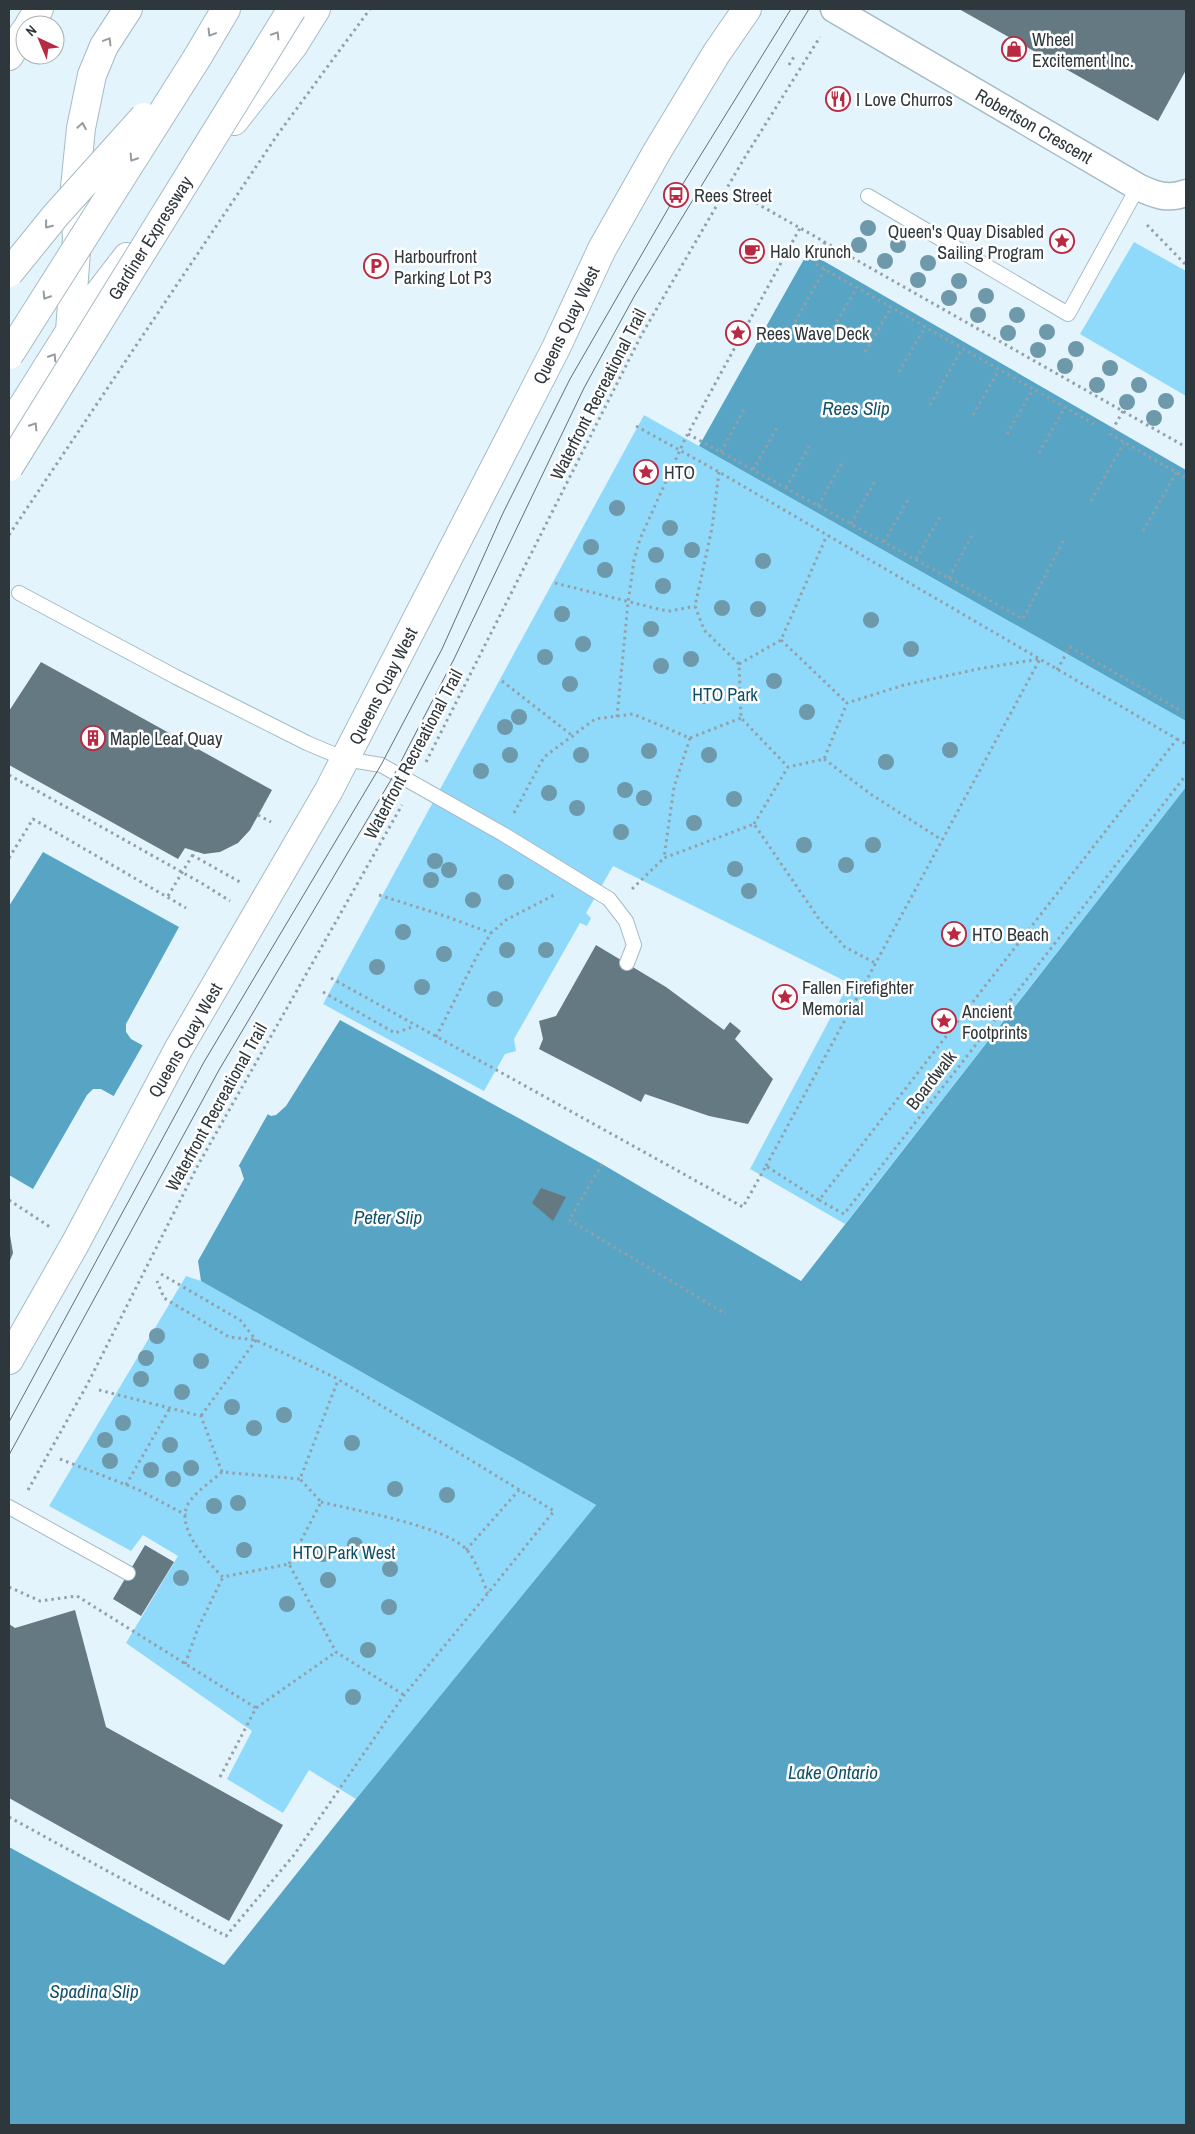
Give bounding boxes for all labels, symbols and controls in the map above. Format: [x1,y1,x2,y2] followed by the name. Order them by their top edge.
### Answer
[15,15,65,65] north arrow
[22,21,40,40] text: N
[1032,27,1134,73] place label: Wheel Excitement Inc.
[208,28,218,37] one-way arrow
[270,31,279,40] one-way arrow
[1001,36,1027,62] shop icon: Wheel Excitement Inc.
[101,37,111,46] one-way arrow
[971,82,1097,170] street label: Robertson Crescent
[825,86,851,112] restaurant icon: I Love Churros
[856,87,953,112] place label: I Love Churros
[76,121,86,130] one-way arrow
[130,153,140,162] one-way arrow
[102,171,199,305] street label: Gardiner Expressway
[663,182,689,208] bus stop icon: Rees Street
[694,183,772,208] place label: Rees Street
[45,219,54,228] one-way arrow
[888,219,1044,265] place label: Queen's Quay Disabled Sailing Program
[1049,228,1075,254] place icon: Queen's Quay Disabled Sailing Program
[739,238,765,264] cafe icon: Halo Krunch
[770,239,851,264] place label: Halo Krunch
[394,244,492,290] place label: Harbourfront Parking Lot P3
[363,253,389,279] parking icon: Harbourfront Parking Lot P3
[527,262,605,388] street label: Queens Quay West
[43,290,53,299] one-way arrow
[544,304,652,484] street label: Waterfront Recreational Trail
[725,320,751,346] place icon: Rees Wave Deck
[756,321,870,346] place label: Rees Wave Deck
[47,354,57,363] one-way arrow
[822,395,890,421] water label: Rees Slip
[28,422,38,431] one-way arrow
[633,459,659,485] place icon: HTO
[664,460,695,485] place label: HTO
[343,623,423,749] street label: Queens Quay West
[358,665,468,843] street label: Waterfront Recreational Trail
[692,682,758,707] park label: HTO Park
[80,725,106,751] building icon: Maple Leaf Quay
[110,726,223,751] place label: Maple Leaf Quay
[941,921,967,947] place icon: HTO Beach
[972,922,1049,947] place label: HTO Beach
[802,975,914,1021] place label: Fallen Firefighter Memorial
[142,978,228,1102] street label: Queens Quay West
[772,984,798,1010] place icon: Fallen Firefighter Memorial
[961,999,1028,1045] place label: Ancient Footprints
[931,1008,957,1034] place icon: Ancient Footprints
[159,1018,273,1196] street label: Waterfront Recreational Trail
[900,1045,962,1115] street label: Boardwalk
[354,1204,423,1230] water label: Peter Slip
[293,1540,395,1565] park label: HTO Park West
[788,1759,878,1785] water label: Lake Ontario
[49,1978,139,2004] water label: Spadina Slip

